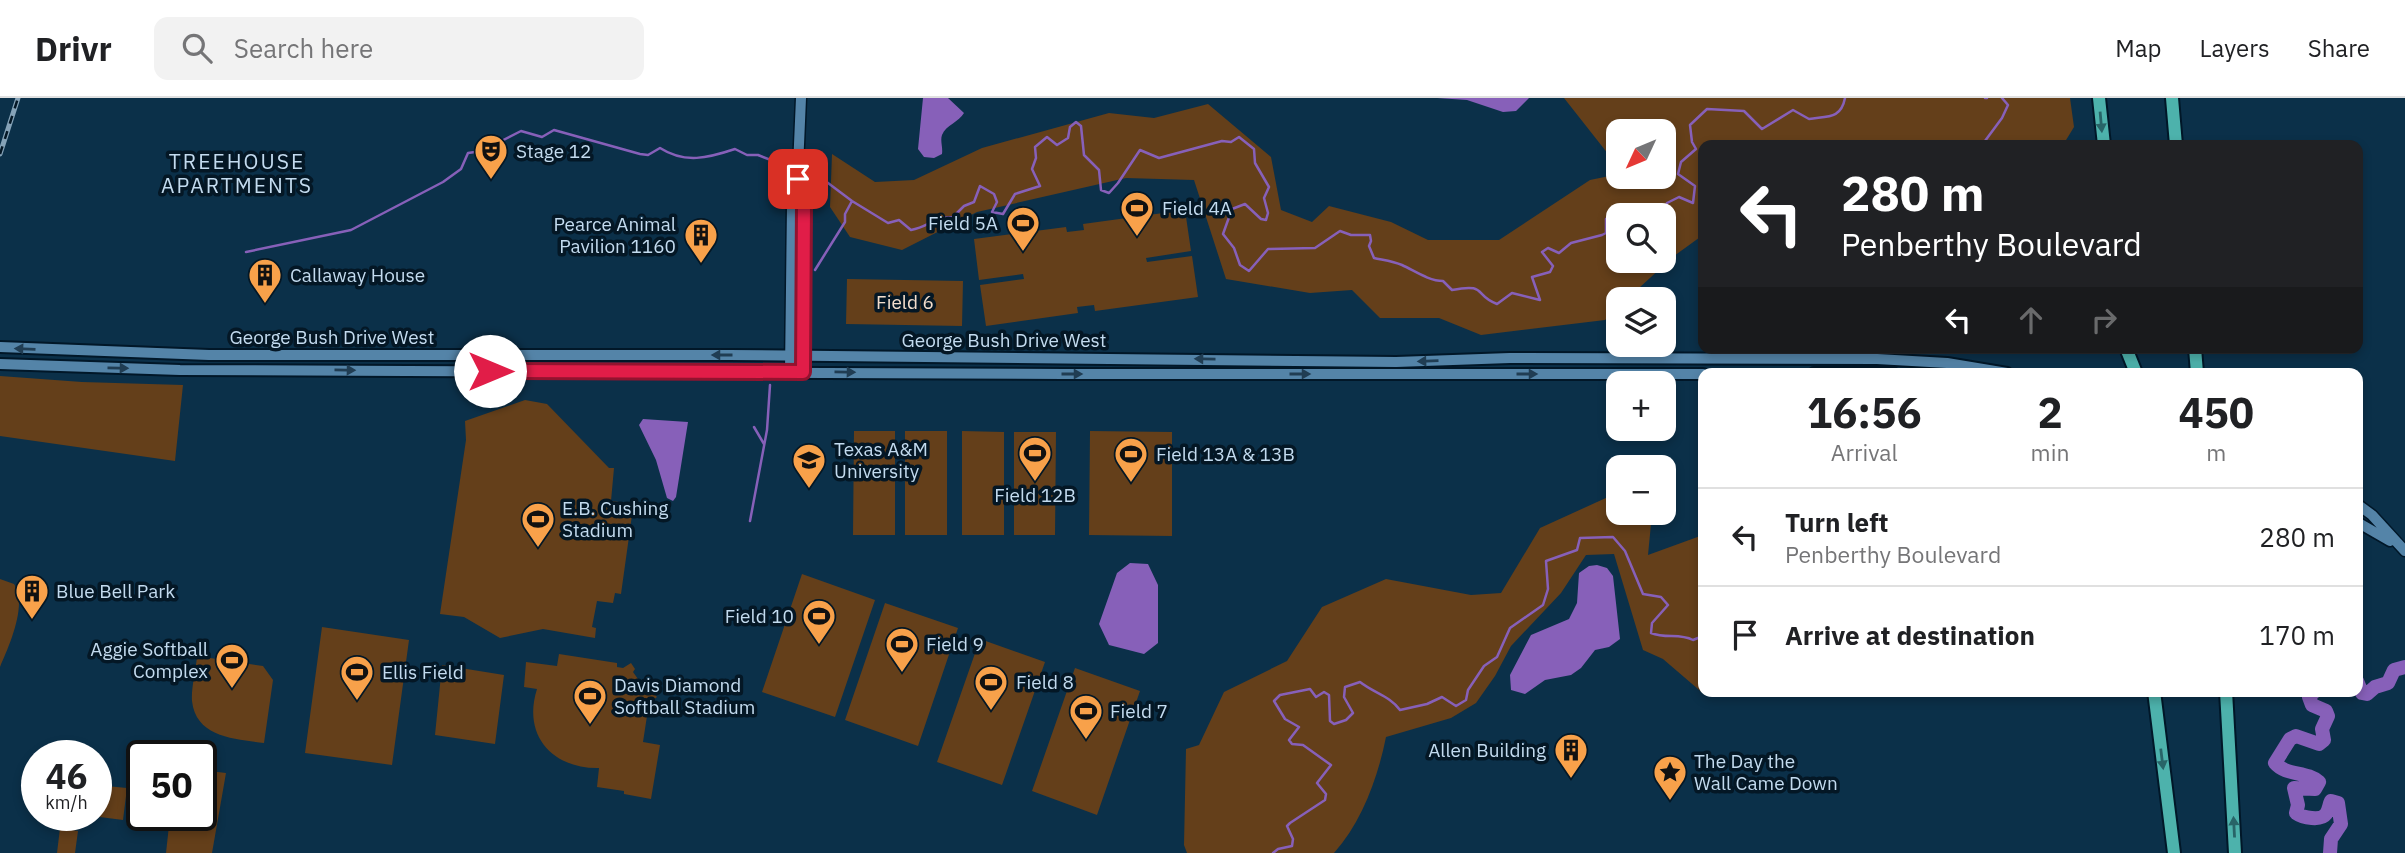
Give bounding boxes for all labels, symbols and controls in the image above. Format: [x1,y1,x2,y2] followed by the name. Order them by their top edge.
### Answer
[154,17,644,80] search box
[35,27,112,70] text: Drivr
[178,29,216,67] icon: search
[234,31,373,65] text: Search here
[2115,32,2162,64] text: Map
[2200,32,2270,64] text: Layers
[2308,32,2370,64] text: Share
[2096,111,2107,133] one-way arrow
[1606,119,1676,189] north arrow
[1606,119,1676,525] map controls
[472,132,510,181] theatre icon: Stage 12
[516,139,592,163] place label: Stage 12
[161,147,313,199] district label: TREEHOUSE APARTMENTS
[768,149,828,209] pin
[779,160,817,198] icon: arrive
[1841,161,1985,224] text: 280 m
[1726,168,1817,259] icon: left
[1118,189,1156,238] sports icon: Field 4A
[1162,196,1232,220] place label: Field 4A
[1606,203,1676,273] button: search
[1004,204,1042,253] sports icon: Field 5A
[928,211,998,235] place label: Field 5A
[553,212,676,258] place label: Pearce Animal Pavilion 1160
[682,216,720,265] building icon: Pearce Animal Pavilion 1160
[1841,223,2142,265] text: Penberthy Boulevard
[246,256,284,305] building icon: Callaway House
[290,263,425,287] place label: Callaway House
[1606,287,1676,357] button: layers
[876,290,934,314] park label: Field 6
[1939,301,1977,339] icon: left
[2012,301,2050,339] icon: ahead
[2085,301,2123,339] icon: right
[230,325,434,349] street label: George Bush Drive West
[902,328,1106,352] street label: George Bush Drive West
[453,334,527,408] position arrow
[14,343,36,354] one-way arrow
[711,349,733,361] one-way arrow
[1194,353,1216,365] one-way arrow
[1417,355,1439,367] one-way arrow
[107,363,129,374] one-way arrow
[334,364,356,376] one-way arrow
[834,366,856,378] one-way arrow
[1061,368,1083,380] one-way arrow
[1289,368,1311,380] one-way arrow
[1516,368,1538,380] one-way arrow
[1606,371,1676,441] button: +
[1807,385,1922,440] text: 16:56
[2037,385,2063,440] text: 2
[2178,385,2254,440] text: 450
[1016,434,1054,483] sports icon: Field 12B
[1112,435,1150,484] sports icon: Field 13A & 13B
[834,437,928,483] place label: Texas A&M University
[1831,437,1898,467] text: Arrival
[2031,437,2069,467] text: min
[2206,437,2226,467] text: m
[790,441,828,490] school or university icon: Texas A&M University
[1156,442,1295,466] place label: Field 13A & 13B
[1606,455,1676,525] button: −
[994,483,1076,507] place label: Field 12B
[562,496,668,542] place label: E.B. Cushing Stadium
[519,500,557,549] sports icon: E.B. Cushing Stadium
[1785,505,1888,539] text: Turn left
[1726,518,1764,556] icon: left
[2259,520,2335,554] text: 280 m
[1785,539,2001,569] text: Penberthy Boulevard
[13,572,51,621] building icon: Blue Bell Park
[56,579,175,603] place label: Blue Bell Park
[800,597,838,646] sports icon: Field 10
[725,604,794,628] place label: Field 10
[1726,616,1764,654] icon: arrive
[1785,618,2035,652] text: Arrive at destination
[2259,618,2335,652] text: 170 m
[883,625,921,674] sports icon: Field 9
[926,632,984,656] place label: Field 9
[90,637,208,683] place label: Aggie Softball Complex
[213,641,251,690] sports icon: Aggie Softball Complex
[338,653,376,702] sports icon: Ellis Field
[382,660,464,684] place label: Ellis Field
[972,663,1010,712] sports icon: Field 8
[1016,670,1074,694] place label: Field 8
[614,673,755,719] place label: Davis Diamond Softball Stadium
[571,677,609,726] sports icon: Davis Diamond Softball Stadium
[1067,692,1105,741] sports icon: Field 7
[1110,699,1168,723] place label: Field 7
[1552,731,1590,780] building icon: Allen Building
[1428,738,1546,762] place label: Allen Building
[126,740,217,831] speed limit sign: 50
[2157,748,2168,770] one-way arrow
[1694,749,1838,795] place label: The Day the Wall Came Down
[45,753,88,799] text: 46
[1651,753,1689,802] place icon: The Day the Wall Came Down
[45,791,88,814] text: km/h
[2228,815,2239,837] one-way arrow

